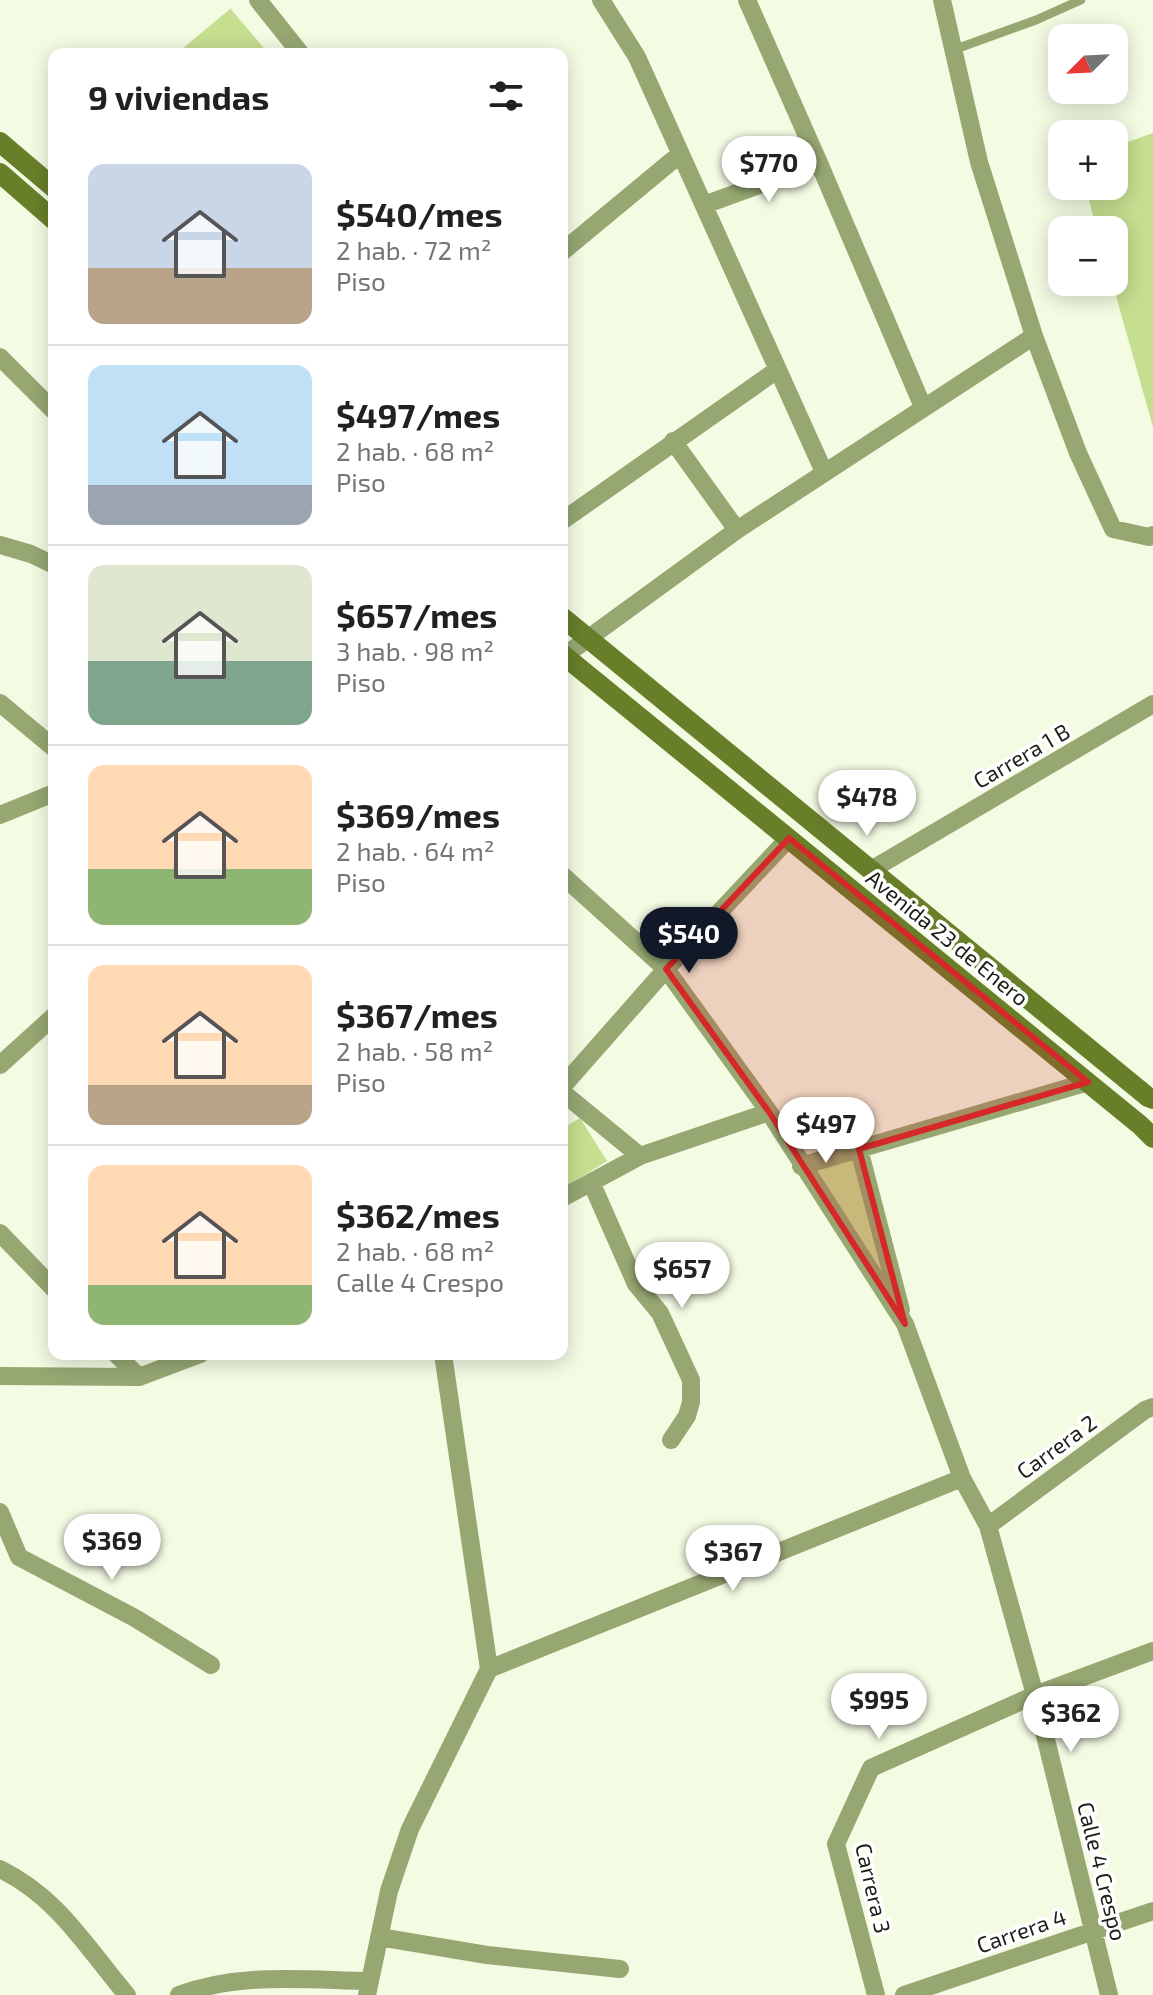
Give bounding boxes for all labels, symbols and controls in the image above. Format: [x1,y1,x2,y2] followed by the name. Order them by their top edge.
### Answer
[1048,24,1128,104] north arrow
[1048,24,1128,296] map controls
[484,74,528,118] icon: filters
[88,76,269,117] text: 9 viviendas
[1048,120,1128,200] button: +
[722,136,816,204] pin: $770
[740,146,798,177] text: $770
[336,193,502,234] text: $540/mes
[152,196,248,292] icon: home
[1048,216,1128,296] button: −
[336,234,492,265] text: 2 hab. · 72 m²
[336,265,386,296] text: Piso
[336,394,500,435] text: $497/mes
[152,397,248,493] icon: home
[336,435,494,466] text: 2 hab. · 68 m²
[336,466,386,497] text: Piso
[336,594,497,635] text: $657/mes
[152,597,248,693] icon: home
[336,635,494,666] text: 3 hab. · 98 m²
[336,666,386,697] text: Piso
[968,717,1074,793] street label: Carrera 1 B
[820,770,914,838] pin: $478
[836,780,898,811] text: $478
[336,794,500,835] text: $369/mes
[152,797,248,893] icon: home
[336,835,495,866] text: 2 hab. · 64 m²
[862,864,1034,1010] street label: Avenida 23 de Enero
[336,866,386,897] text: Piso
[642,907,736,975] pin: $540
[658,917,720,948] text: $540
[336,994,498,1035] text: $367/mes
[152,997,248,1093] icon: home
[336,1035,493,1066] text: 2 hab. · 58 m²
[336,1066,386,1097] text: Piso
[779,1097,873,1165] pin: $497
[796,1107,856,1138] text: $497
[336,1194,500,1235] text: $362/mes
[152,1197,248,1293] icon: home
[336,1235,494,1266] text: 2 hab. · 68 m²
[635,1242,729,1310] pin: $657
[653,1252,711,1283] text: $657
[336,1266,504,1297] text: Calle 4 Crespo
[1011,1408,1101,1484] street label: Carrera 2
[65,1514,159,1582] pin: $369
[82,1524,142,1555] text: $369
[686,1525,780,1593] pin: $367
[704,1535,762,1566] text: $367
[832,1673,926,1741] pin: $995
[849,1683,909,1714] text: $995
[1024,1686,1118,1754] pin: $362
[1041,1696,1101,1727] text: $362
[1073,1799,1133,1943] street label: Calle 4 Crespo
[851,1840,897,1936] street label: Carrera 3
[973,1903,1069,1957] street label: Carrera 4

